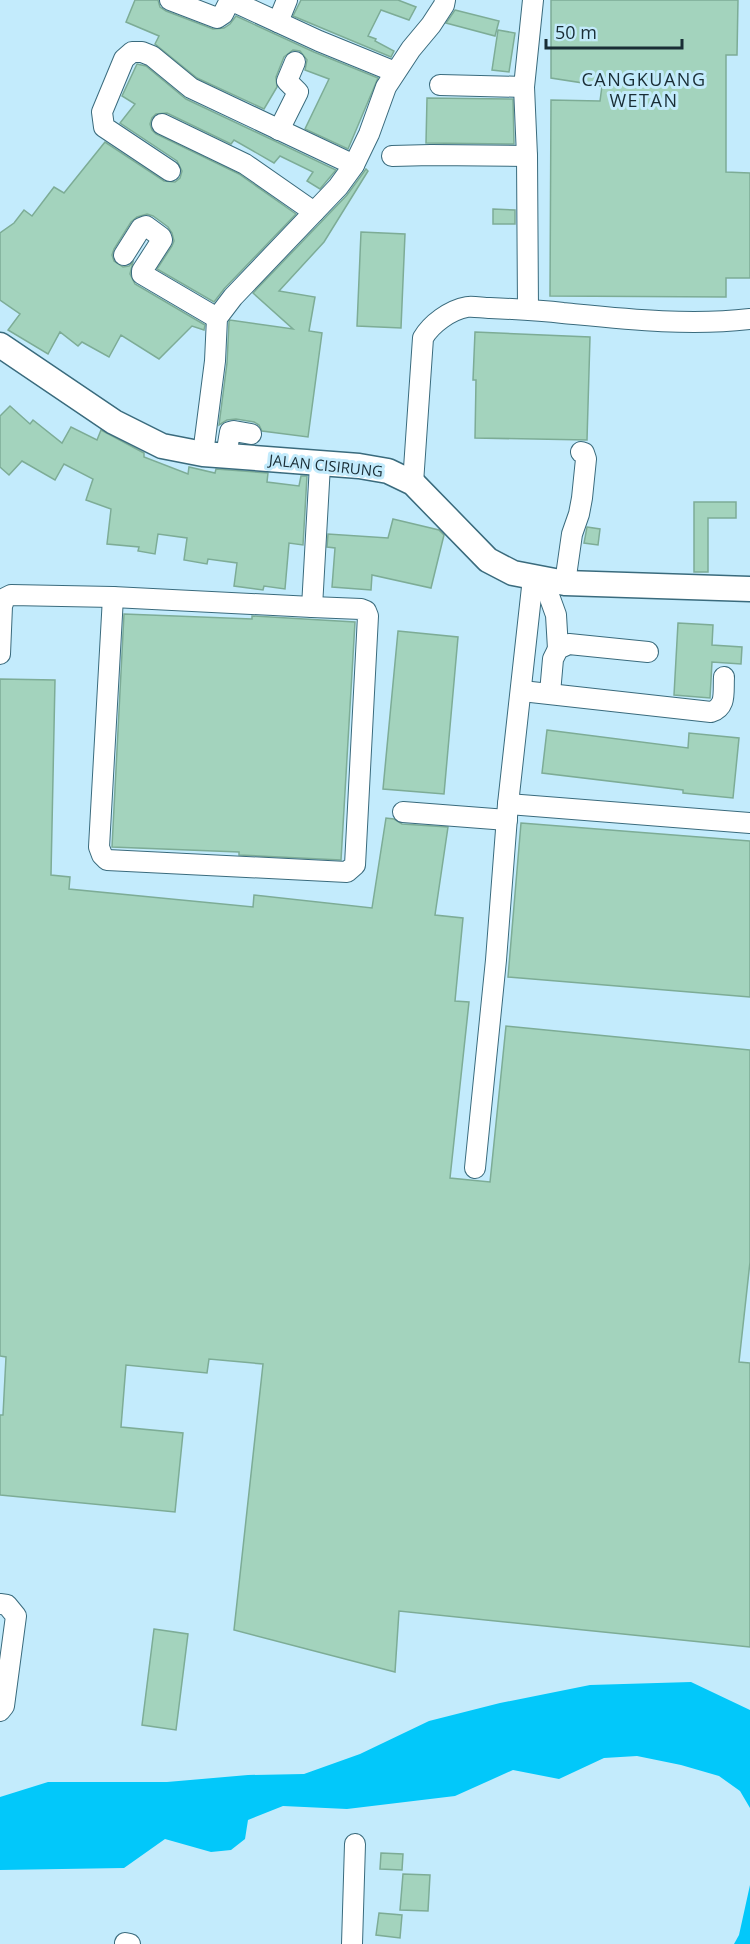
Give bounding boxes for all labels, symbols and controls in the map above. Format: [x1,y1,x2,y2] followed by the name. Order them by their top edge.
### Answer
[546,12,682,50] scale bar
[555,20,597,44] text: 50 m
[581,67,707,112] district label: CANGKUANG WETAN
[266,449,384,481] street label: JALAN CISIRUNG

